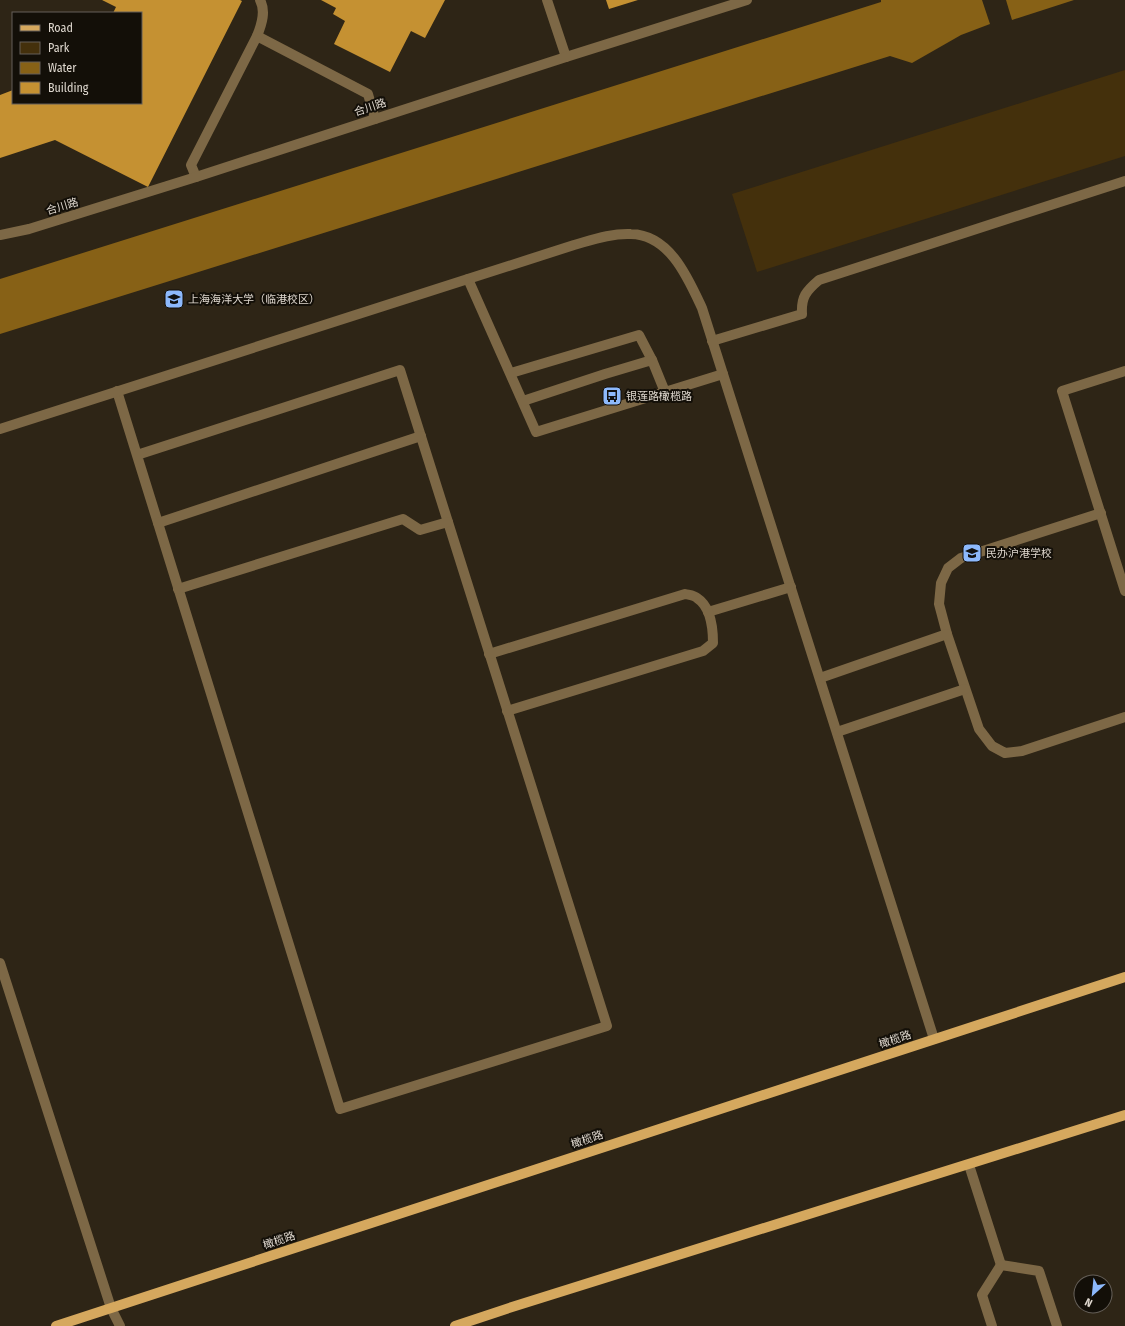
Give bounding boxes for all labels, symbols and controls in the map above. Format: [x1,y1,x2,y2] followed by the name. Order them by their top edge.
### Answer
[12,12,142,104] legend
[48,21,73,35] text: Road
[48,41,70,55] text: Park
[48,61,77,75] text: Water
[48,81,89,95] text: Building
[352,96,388,119] street label: 合川路
[44,195,80,218] street label: 合川路
[163,288,185,310] school or university icon: 上海海洋大学（临港校区）
[188,293,320,306] place label: 上海海洋大学（临港校区）
[601,385,623,407] bus stop icon: 银莲路橄榄路
[626,390,692,403] place label: 银莲路橄榄路
[961,542,983,564] school or university icon: 民办沪港学校
[986,547,1052,560] place label: 民办沪港学校
[877,1028,913,1051] street label: 橄榄路
[569,1128,605,1151] street label: 橄榄路
[261,1229,297,1252] street label: 橄榄路
[1073,1274,1113,1314] north arrow
[1083,1295,1095,1310] text: N

